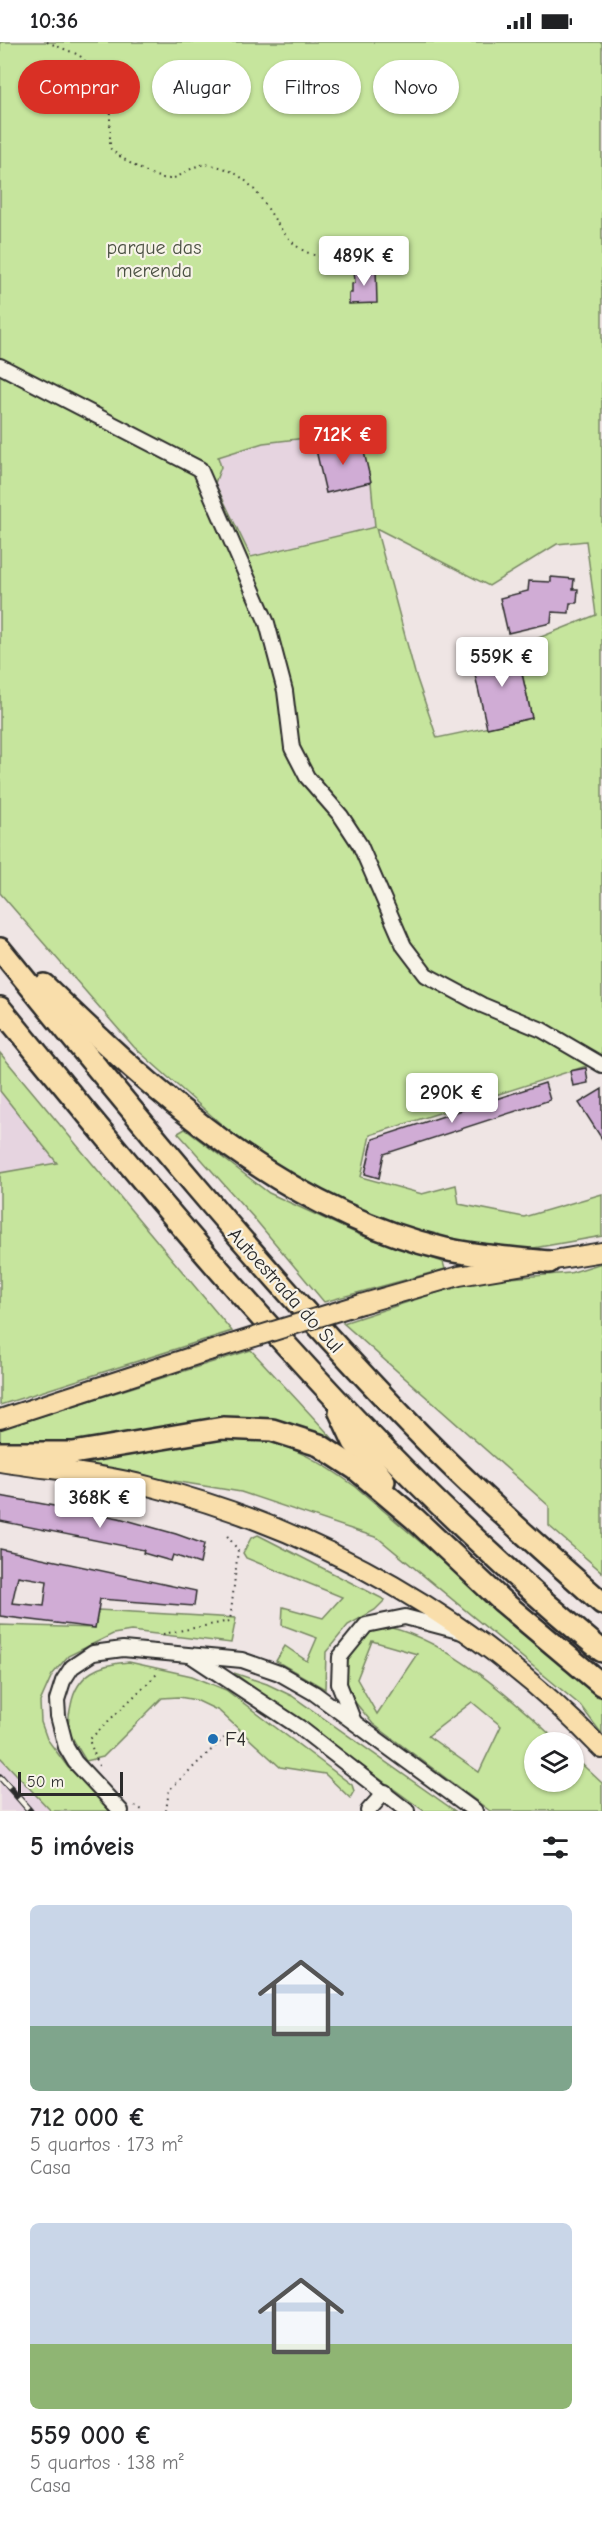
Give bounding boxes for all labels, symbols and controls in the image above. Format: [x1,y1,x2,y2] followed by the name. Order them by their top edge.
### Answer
[30,8,78,34] text: 10:36
[18,60,140,114] chip: Comprar
[152,60,251,114] chip: Alugar
[263,60,361,114] chip: Filtros
[373,60,459,114] chip: Novo
[106,236,202,282] park label: parque das merenda
[315,236,413,287] pin: 489K €
[333,244,395,267] text: 489K €
[294,415,392,466] pin: 712K €
[314,423,372,446] text: 712K €
[453,637,551,688] pin: 559K €
[470,645,534,668] text: 559K €
[403,1073,501,1124] pin: 290K €
[420,1081,484,1104] text: 290K €
[223,1223,348,1358] street label: Autoestrada do Sul
[51,1478,149,1529] pin: 368K €
[69,1486,131,1509] text: 368K €
[225,1728,246,1751] place label: F4
[206,1732,220,1746] marker: F4
[524,1732,584,1792] map controls
[524,1732,584,1792] button: layers
[18,1769,123,1796] scale bar
[27,1773,64,1791] text: 50 m
[539,1831,572,1864] icon: filters
[30,1832,134,1862] text: 5 imóveis
[247,1944,355,2052] icon: home
[30,2103,146,2133] text: 712 000 €
[30,2133,183,2156] text: 5 quartos · 173 m²
[30,2156,71,2179] text: Casa
[247,2262,355,2370] icon: home
[30,2421,152,2451] text: 559 000 €
[30,2451,184,2474] text: 5 quartos · 138 m²
[30,2474,71,2497] text: Casa

